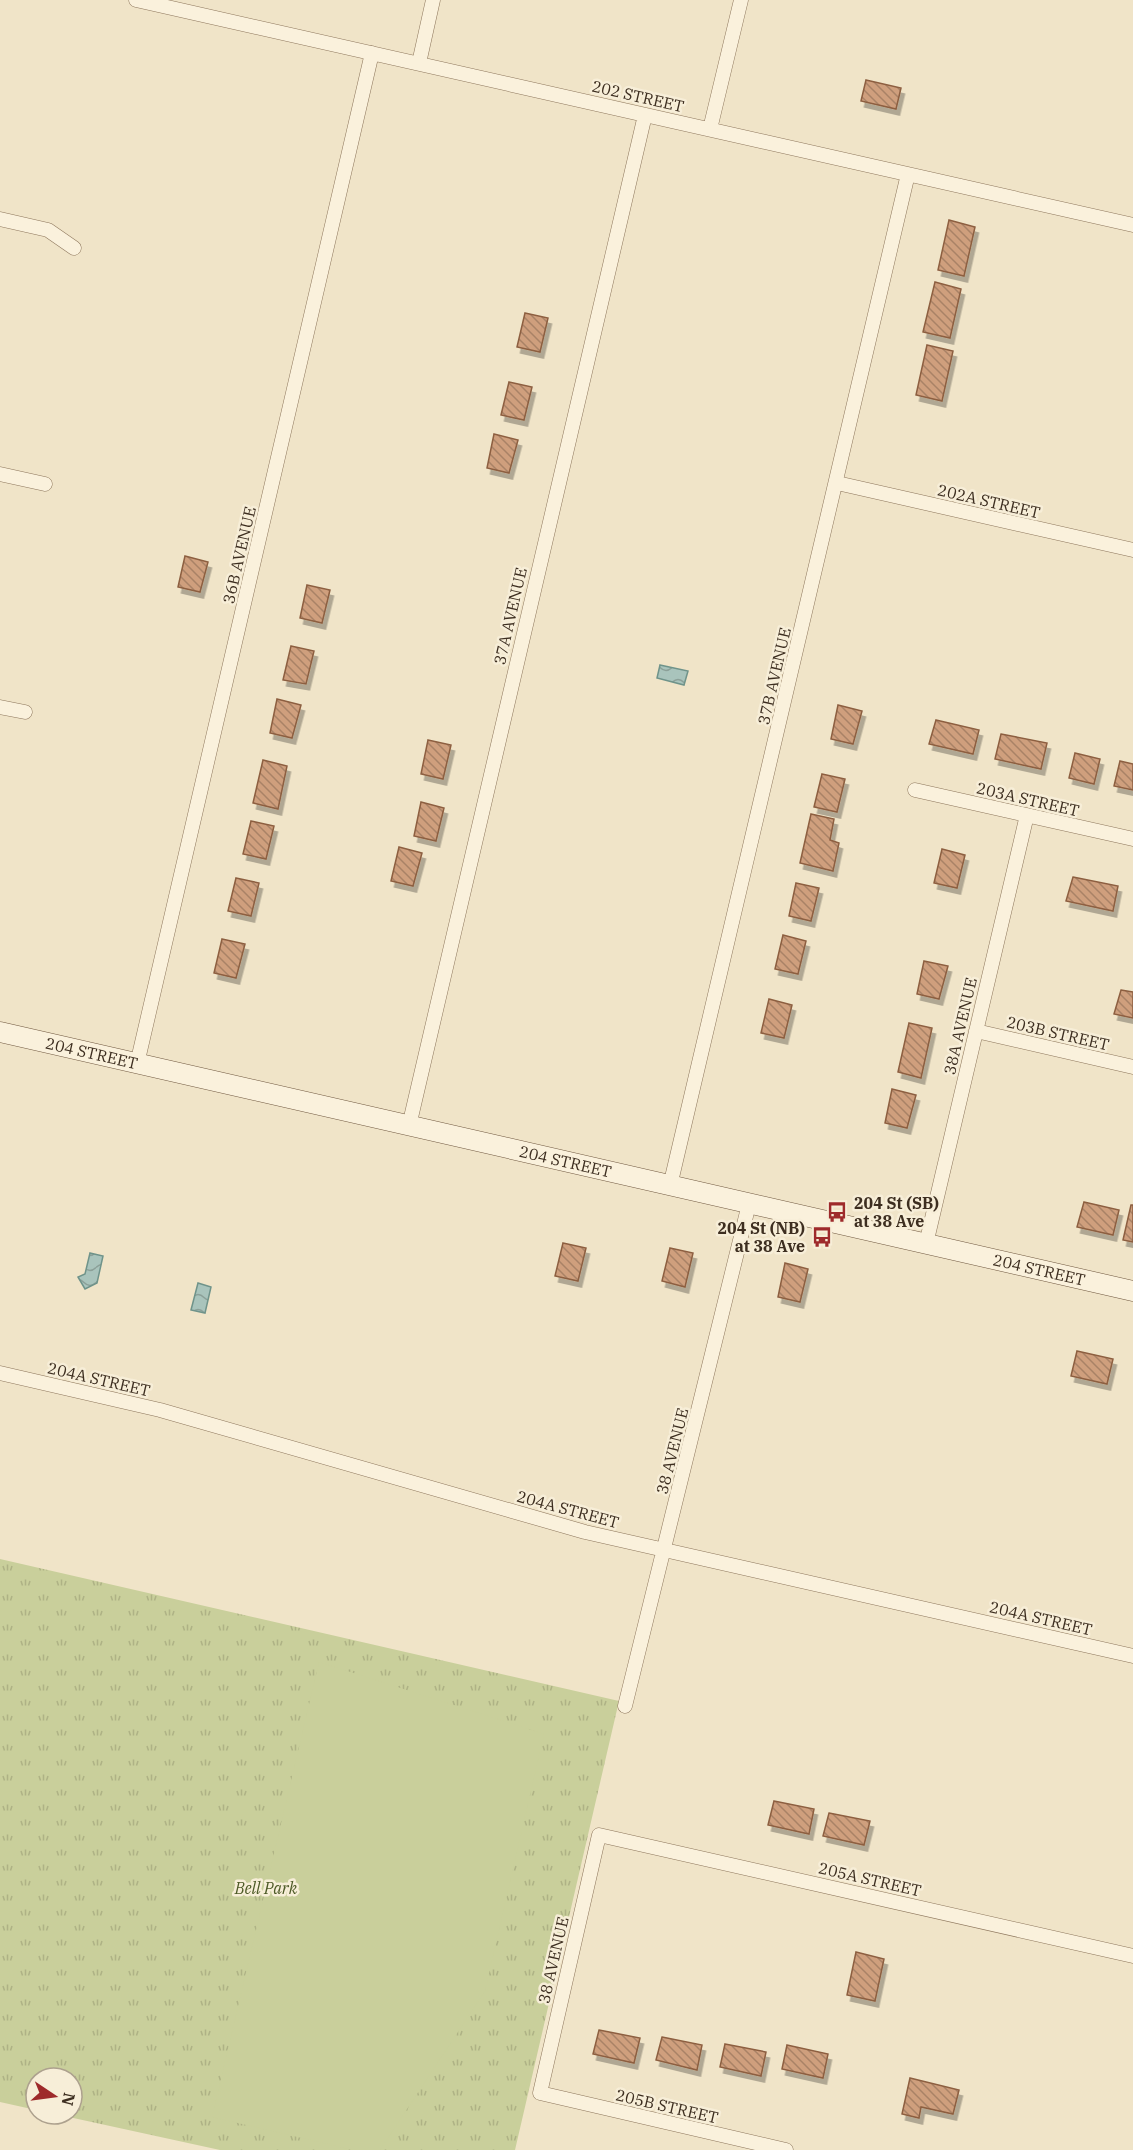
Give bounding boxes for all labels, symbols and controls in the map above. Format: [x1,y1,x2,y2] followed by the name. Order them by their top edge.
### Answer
[590,76,686,116] street label: 202 STREET
[936,479,1042,523] street label: 202A STREET
[218,504,260,606] street label: 36B AVENUE
[489,565,531,667] street label: 37A AVENUE
[753,625,795,727] street label: 37B AVENUE
[975,777,1081,821] street label: 203A STREET
[939,975,981,1077] street label: 38A AVENUE
[1005,1011,1111,1055] street label: 203B STREET
[44,1033,140,1073] street label: 204 STREET
[517,1141,613,1181] street label: 204 STREET
[854,1193,939,1231] place label: 204 St (SB) at 38 Ave
[825,1200,849,1224] bus stop icon: 204 St (SB) at 38 Ave
[717,1218,805,1256] place label: 204 St (NB) at 38 Ave
[810,1225,834,1249] bus stop icon: 204 St (NB) at 38 Ave
[991,1249,1087,1290] street label: 204 STREET
[46,1357,152,1401] street label: 204A STREET
[652,1406,692,1496] street label: 38 AVENUE
[515,1486,621,1532] street label: 204A STREET
[988,1596,1094,1640] street label: 204A STREET
[817,1857,923,1901] street label: 205A STREET
[234,1878,298,1898] park label: Bell Park
[533,1915,573,2005] street label: 38 AVENUE
[24,2066,84,2126] north arrow
[614,2084,720,2128] street label: 205B STREET
[57,2091,80,2108] text: N

